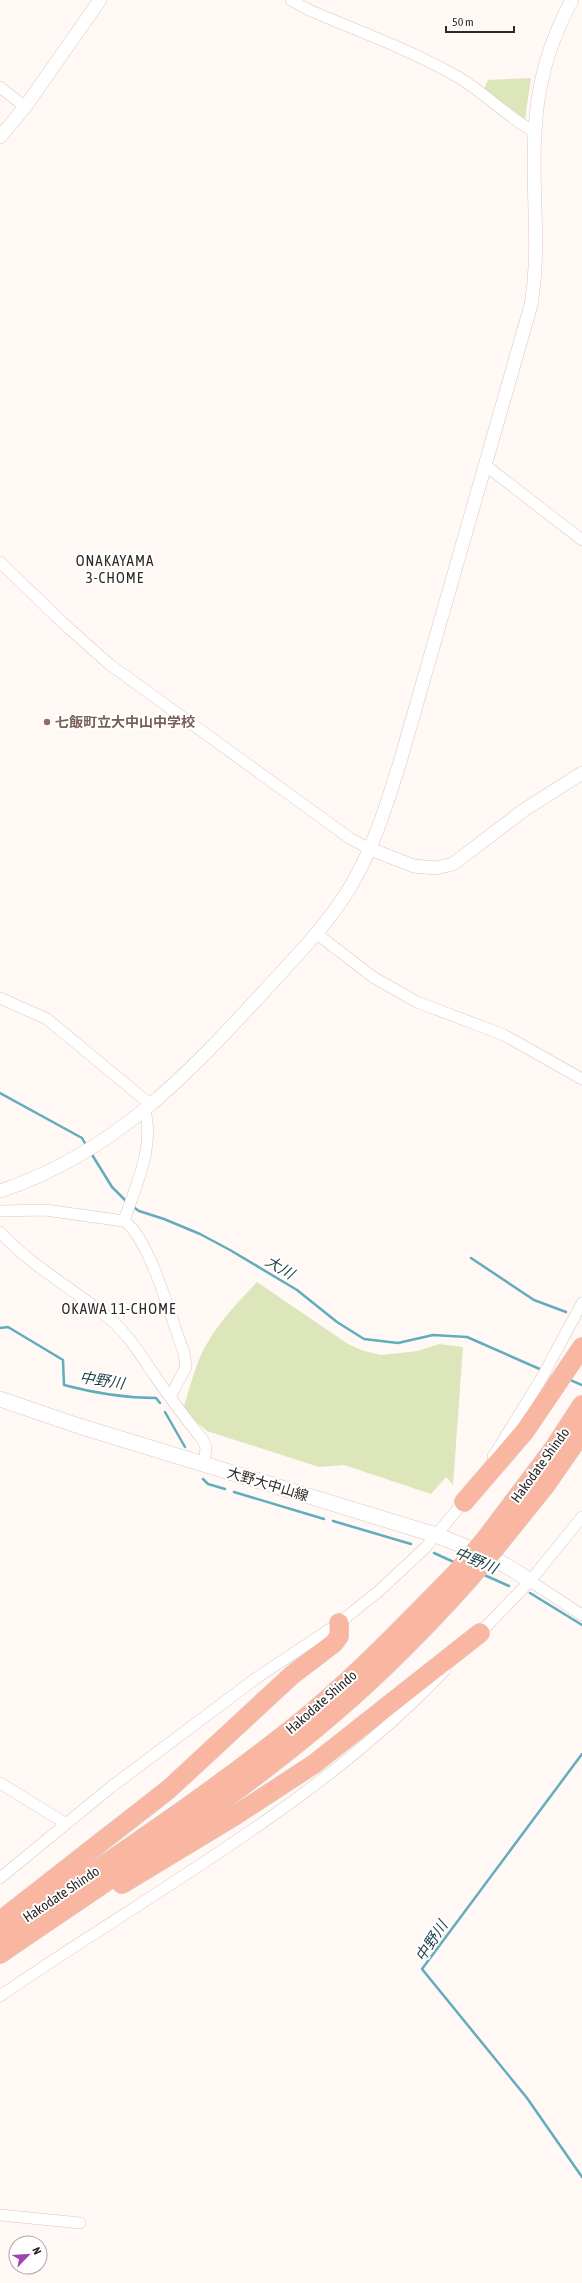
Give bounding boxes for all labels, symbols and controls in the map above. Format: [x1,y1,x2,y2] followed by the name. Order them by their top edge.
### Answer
[446,8,514,34] scale bar
[452,15,474,29] text: 50 m
[76,552,154,586] district label: ONAKAYAMA 3-CHOME
[55,714,195,730] place label: 七飯町立大中山中学校
[42,717,52,727] marker: 七飯町立大中山中学校
[263,1252,299,1283] water label: 大川
[62,1300,176,1317] district label: OKAWA 11-CHOME
[78,1368,128,1392] water label: 中野川
[508,1425,572,1505] street label: Hakodate Shindo
[225,1464,311,1504] street label: 大野大中山線
[452,1543,502,1577] water label: 中野川
[282,1667,360,1737] street label: Hakodate Shindo
[20,1863,102,1925] street label: Hakodate Shindo
[412,1916,451,1965] water label: 中野川
[8,2235,48,2275] north arrow
[30,2245,44,2256] text: N

